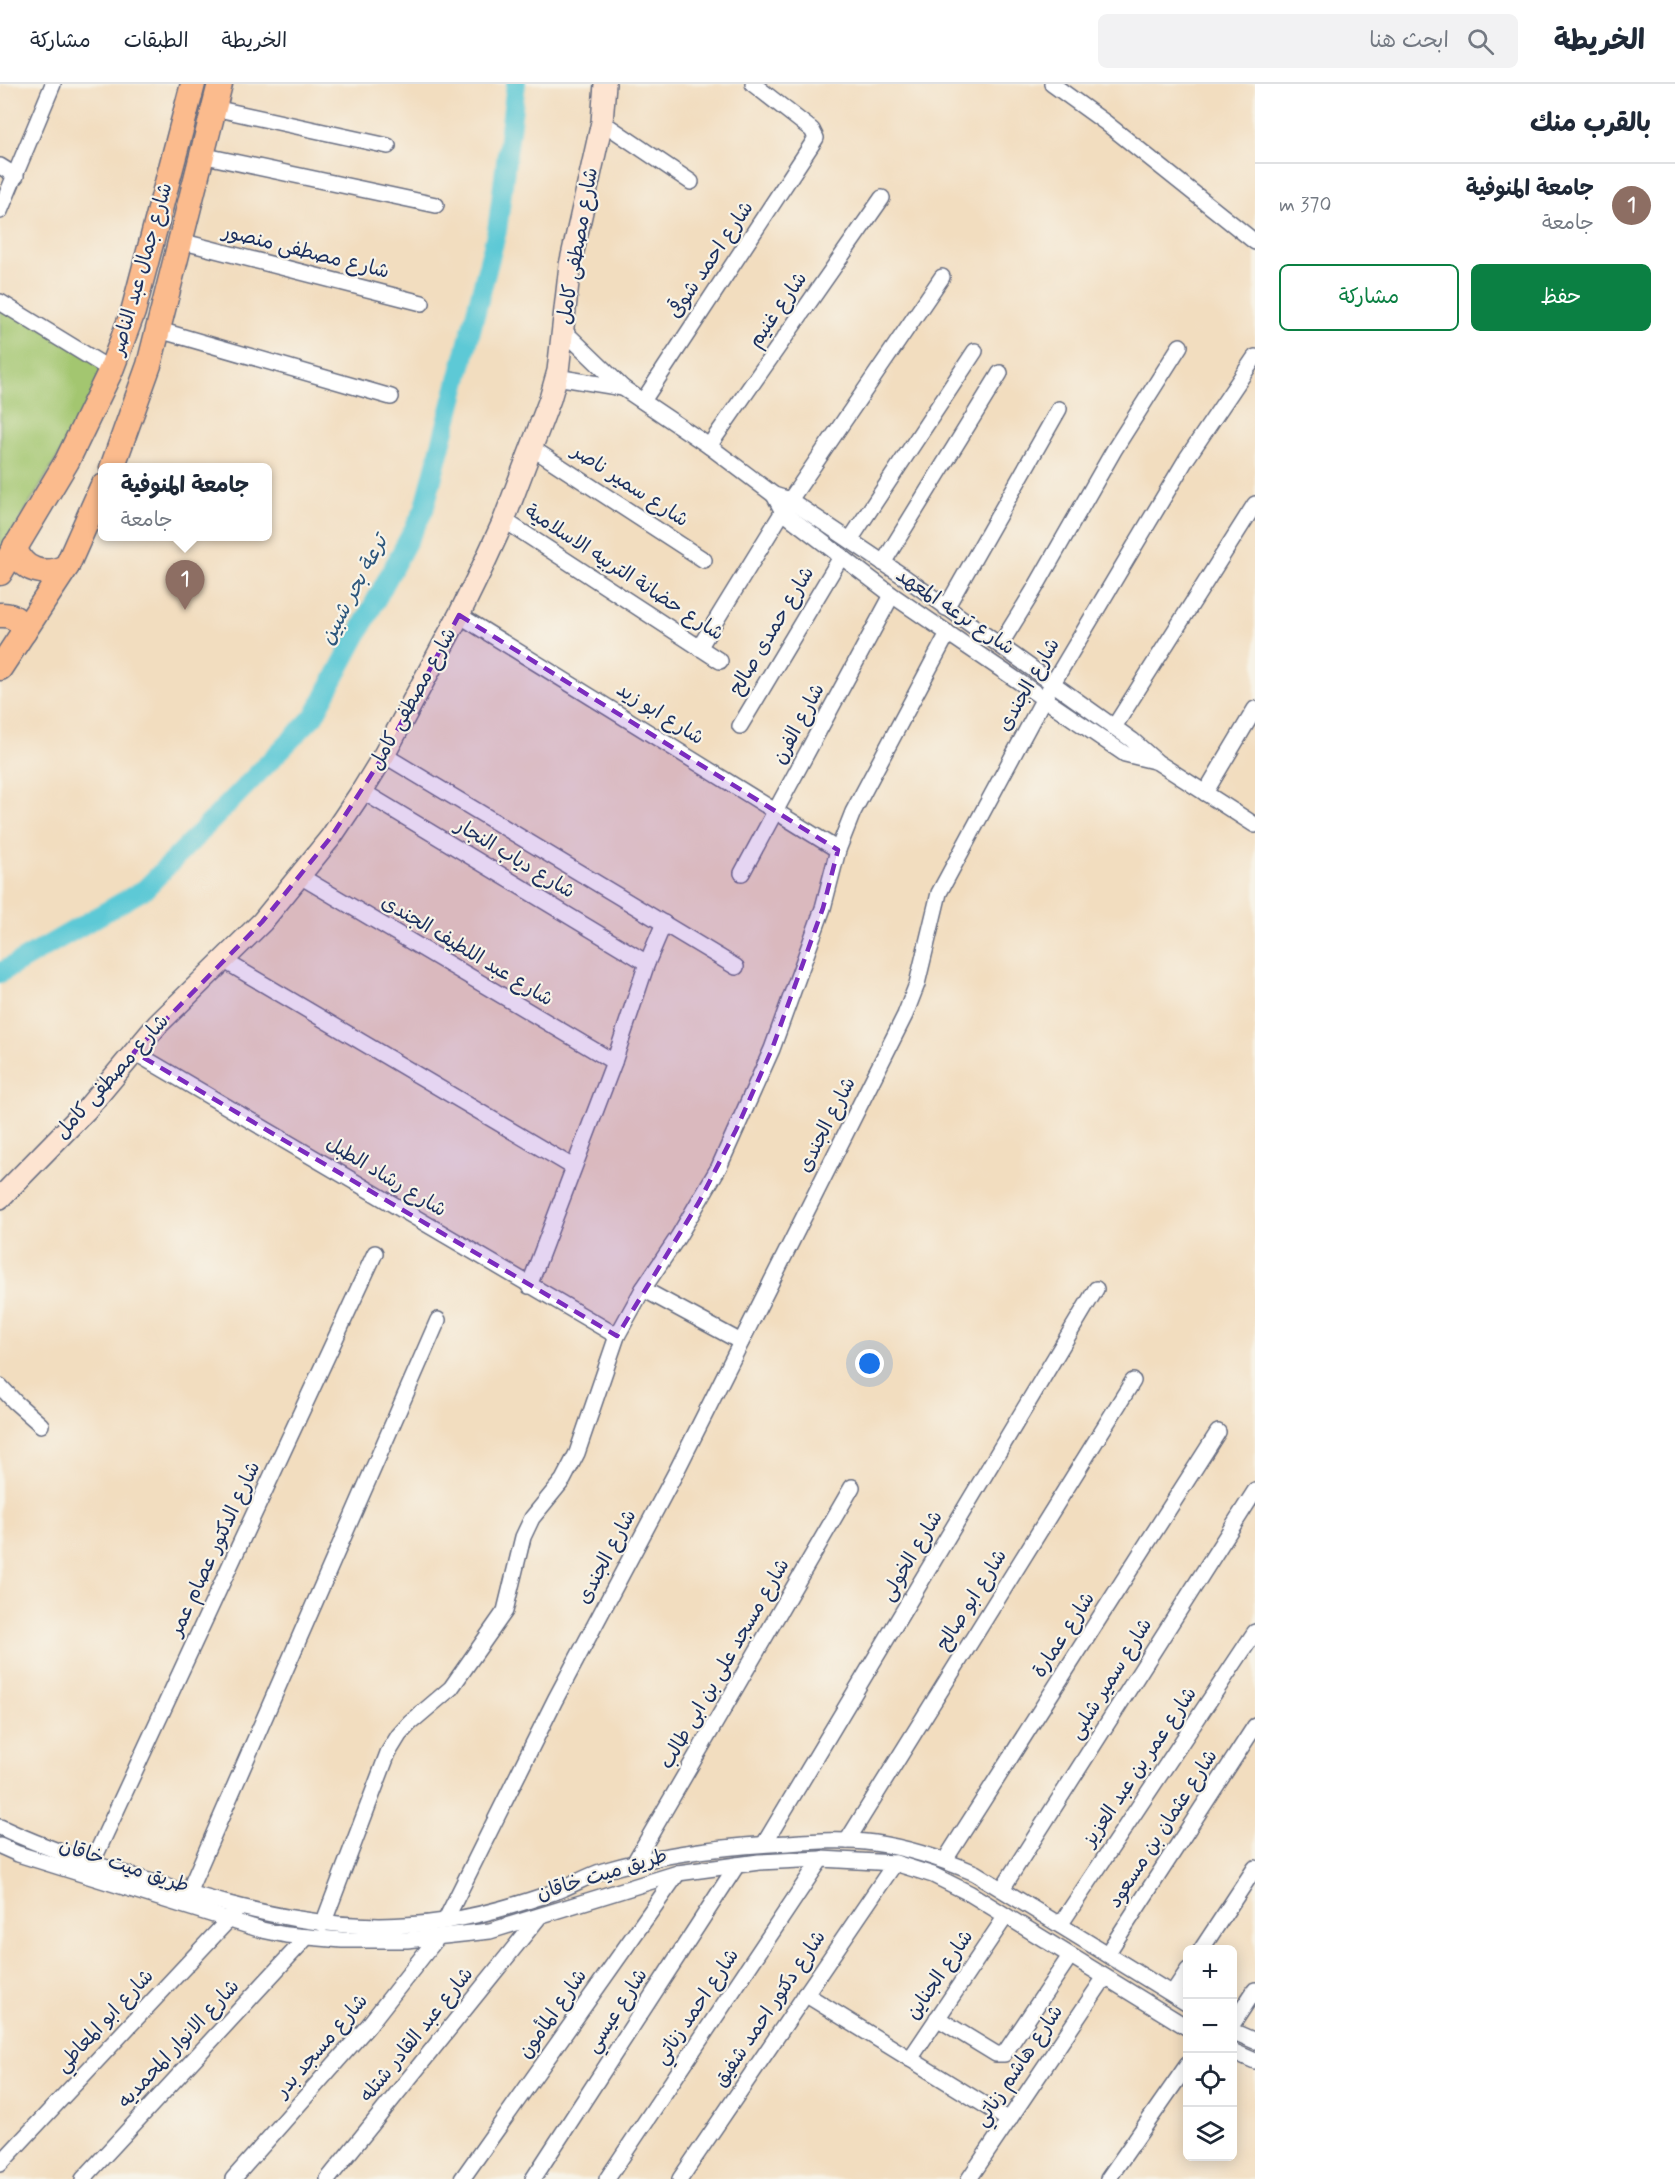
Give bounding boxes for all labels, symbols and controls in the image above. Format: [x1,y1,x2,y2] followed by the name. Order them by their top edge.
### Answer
[1098,14,1518,68] search box
[1554,23,1645,60] text: الخريطة
[1464,25,1497,58] icon: search
[30,27,91,55] text: مشاركة
[124,27,189,55] text: الطبقات
[222,27,287,55] text: الخريطة
[1369,27,1449,55] text: ابحث هنا
[1530,107,1651,141] text: بالقرب منك
[551,165,605,327] street label: شارع مصطفى كامل
[1466,175,1594,203] text: جامعة المنوفية
[104,180,180,360] street label: شارع جمال عبد الناصر
[1279,192,1331,219] text: 370 m
[1627,192,1636,219] text: 1
[661,195,760,324] street label: شارع احمد شوقى
[1542,210,1594,237] text: جامعة
[218,218,392,286] street label: شارع مصطفى منصور
[1279,264,1459,331] button: مشاركة
[1471,264,1651,331] button: حفظ
[742,267,814,353] street label: شارع غنيم
[565,437,694,534] street label: شارع سمير ناصر
[98,463,272,541] popup
[121,472,249,500] text: جامعة المنوفية
[519,498,729,648] street label: شارع حضانة التربيه الاسلامية
[121,507,173,534] text: جامعة
[313,527,396,650] water label: ترعة بحر شبين
[166,560,204,610] pin: 1
[723,562,821,700] street label: شارع حمدى صالح
[890,562,1020,662] street label: شارع ترعه المعهد
[363,623,463,775] street label: شارع مصطفى كامل
[991,633,1067,737] street label: شارع الجندى
[611,676,709,752] street label: شارع ابو زيد
[766,679,832,769] street label: شارع الفرن
[448,812,580,905] street label: شارع دياب النجار
[376,889,558,1013] street label: شارع عبد اللطيف الجندى
[49,1009,175,1145] street label: شارع مصطفى كامل
[791,1073,863,1177] street label: شارع الجندى
[321,1130,451,1224] street label: شارع رشاد الطبل
[855,1349,884,1378] your location
[162,1457,267,1643] street label: شارع الدكتور عصام عمر
[571,1505,643,1609] street label: شارع الجندى
[874,1506,950,1606] street label: شارع الخولى
[930,1544,1014,1656] street label: شارع ابو صالح
[654,1554,796,1774] street label: شارع مسجد على بن ابى طالب
[1026,1587,1102,1683] street label: شارع عمارة
[1063,1613,1159,1745] street label: شارع سمير شلبى
[1075,1682,1204,1854] street label: شارع عمر بن عبد العزيز
[1102,1744,1224,1914] street label: شارع عثمان بن مسعود
[55,1832,193,1900] street label: طريق ميت خاقان
[533,1842,671,1908] street label: طريق ميت خاقان
[707,1925,833,2093] street label: شارع دكتور احمد شفيق
[900,1925,980,2025] street label: شارع الجناين
[648,1944,748,2072] street label: شارع احمد زناتي
[1183,1945,1237,2161] map controls
[1183,1945,1237,1999] button: +
[354,1962,480,2108] street label: شارع عبد القادر شتله
[50,1963,162,2081] street label: شارع ابو المعاطي
[512,1964,594,2064] street label: شارع المأمون
[580,1964,657,2060] street label: شارع عيسي
[112,1974,246,2114] street label: شارع الانوار المحمديه
[268,1988,375,2105] street label: شارع مسجد بدر
[1183,1999,1237,2053] button: −
[968,2000,1072,2134] street label: شارع هاشم زناتي
[1183,2053,1237,2107] button: locate
[1183,2107,1237,2161] button: layers

